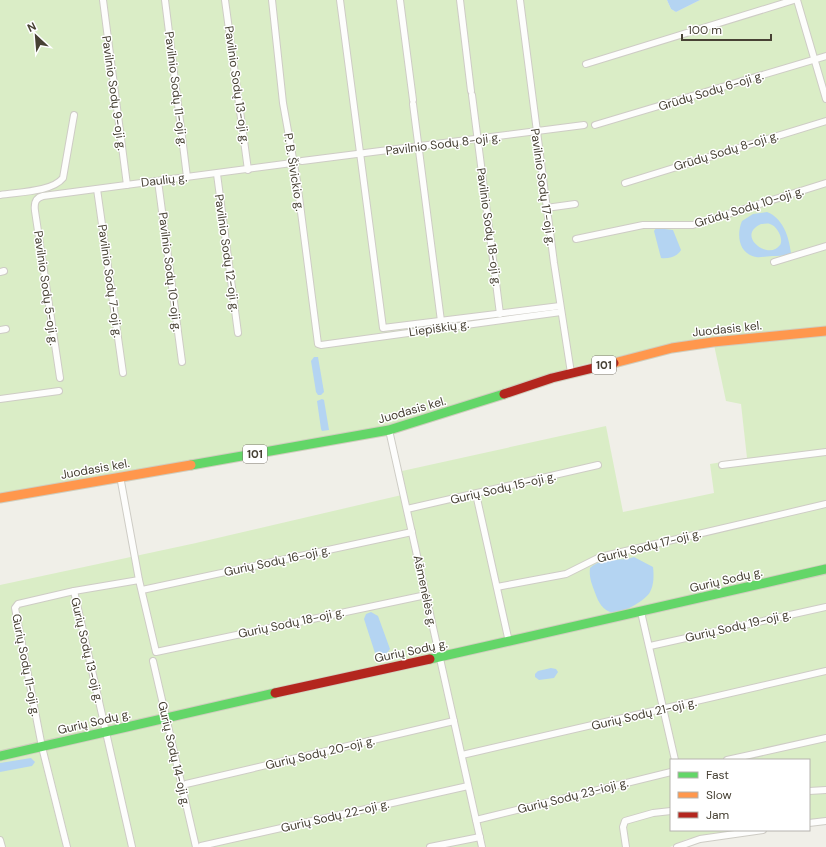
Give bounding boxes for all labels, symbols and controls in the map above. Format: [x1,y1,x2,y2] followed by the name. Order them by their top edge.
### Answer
[16,16,56,56] north arrow
[682,16,771,42] scale bar
[25,19,38,35] text: N
[688,22,722,38] text: 100 m
[221,25,253,145] street label: Pavilnio Sodų 13-oji g.
[161,31,191,147] street label: Pavilnio Sodų 11-oji g.
[98,35,130,151] street label: Pavilnio Sodų 9-oji g.
[657,67,765,115] street label: Grūdų Sodų 6-oji g.
[527,127,559,247] street label: Pavilnio Sodų 17-oji g.
[672,127,780,175] street label: Grūdų Sodų 8-oji g.
[385,129,501,159] street label: Pavilnio Sodų 8-oji g.
[280,132,308,212] street label: P. B. Šivickio g.
[473,167,505,287] street label: Pavilnio Sodų 18-oji g.
[140,169,188,191] street label: Daulių g.
[692,183,806,231] street label: Grūdų Sodų 10-oji g.
[211,193,243,313] street label: Pavilnio Sodų 12-oji g.
[155,211,185,333] street label: Pavilnio Sodų 10-oji g.
[94,223,126,339] street label: Pavilnio Sodų 7-oji g.
[30,230,62,346] street label: Pavilnio Sodų 5-oji g.
[408,316,470,340] street label: Liepiškių g.
[692,317,762,341] street label: Juodasis kel.
[592,356,616,374] road number: 101
[376,393,448,427] street label: Juodasis kel.
[243,445,267,463] road number: 101
[59,455,131,483] street label: Juodasis kel.
[449,468,557,508] street label: Gurių Sodų 15-oji g.
[595,525,703,567] street label: Gurių Sodų 17-oji g.
[223,542,331,580] street label: Gurių Sodų 16-oji g.
[410,554,440,628] street label: Ašmenėlės g.
[688,564,764,596] street label: Gurių Sodų g.
[67,596,107,704] street label: Gurių Sodų 13-oji g.
[237,604,345,642] street label: Gurių Sodų 18-oji g.
[684,606,792,646] street label: Gurių Sodų 19-oji g.
[8,612,44,718] street label: Gurių Sodų 11-oji g.
[373,635,449,667] street label: Gurių Sodų g.
[590,694,698,734] street label: Gurių Sodų 21-oji g.
[154,700,194,808] street label: Gurių Sodų 14-oji g.
[56,706,132,738] street label: Gurių Sodų g.
[264,733,376,773] street label: Gurių Sodų 20-oji g.
[670,759,810,831] legend
[706,767,729,783] text: Fast
[516,774,630,818] street label: Gurių Sodų 23-ioji g.
[706,787,732,803] text: Slow
[279,796,391,836] street label: Gurių Sodų 22-oji g.
[706,807,729,823] text: Jam

